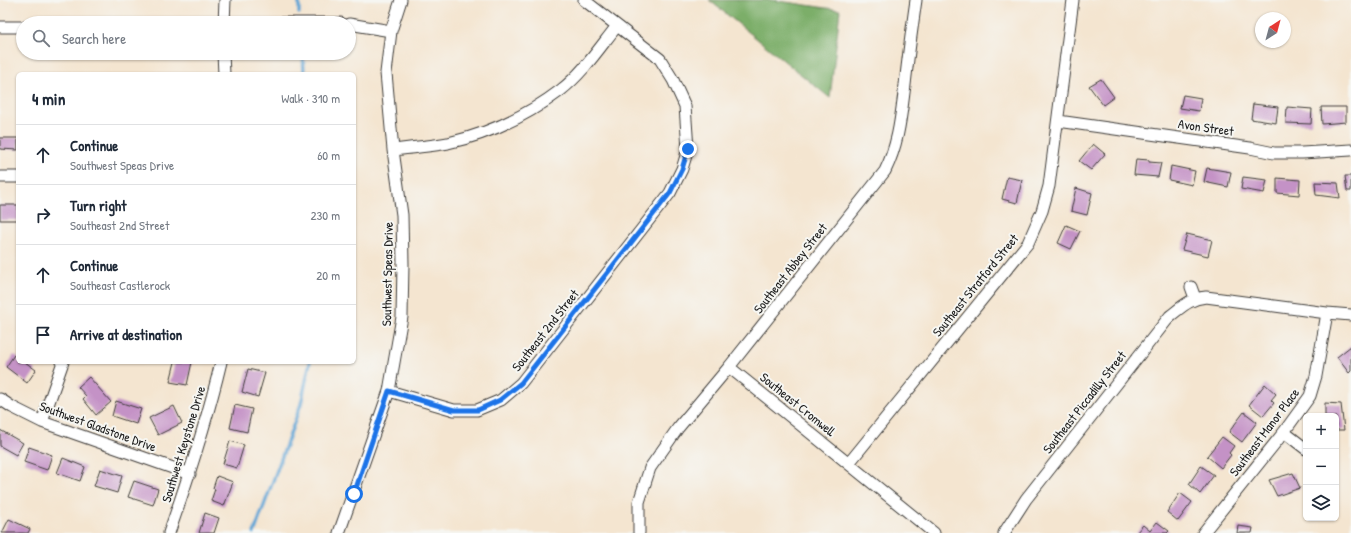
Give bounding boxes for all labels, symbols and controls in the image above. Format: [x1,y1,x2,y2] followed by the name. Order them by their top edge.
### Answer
[1255,12,1291,48] north arrow
[16,16,356,60] search box
[30,27,52,49] icon: search
[62,28,126,49] text: Search here
[32,87,65,110] text: 4 min
[281,89,340,107] text: Walk · 310 m
[1177,114,1235,140] street label: Avon Street
[70,135,118,156] text: Continue
[679,140,697,158] route end
[32,144,54,166] icon: ahead
[317,146,340,164] text: 60 m
[70,156,174,174] text: Southwest Speas Drive
[70,195,126,216] text: Turn right
[32,204,54,226] icon: right
[310,206,340,224] text: 230 m
[70,216,169,234] text: Southeast 2nd Street
[749,219,831,317] street label: Southeast Abbey Street
[377,222,397,326] street label: Southwest Speas Drive
[928,229,1022,340] street label: Southeast Stratford Street
[70,255,118,276] text: Continue
[32,264,54,286] icon: ahead
[316,266,340,284] text: 20 m
[70,276,170,294] text: Southeast Castlerock
[507,285,583,375] street label: Southeast 2nd Street
[32,324,54,346] icon: arrive
[70,324,182,345] text: Arrive at destination
[1038,346,1130,457] street label: Southeast Piccadilly Street
[757,368,840,440] street label: Southeast Cromwell
[157,384,209,504] street label: Southwest Keystone Drive
[1225,384,1303,480] street label: Southeast Manor Place
[37,396,159,456] street label: Southwest Gladstone Drive
[1303,413,1339,521] map controls
[1303,413,1339,449] button: +
[1303,449,1339,485] button: −
[345,485,363,503] route start
[1303,485,1339,521] button: layers

